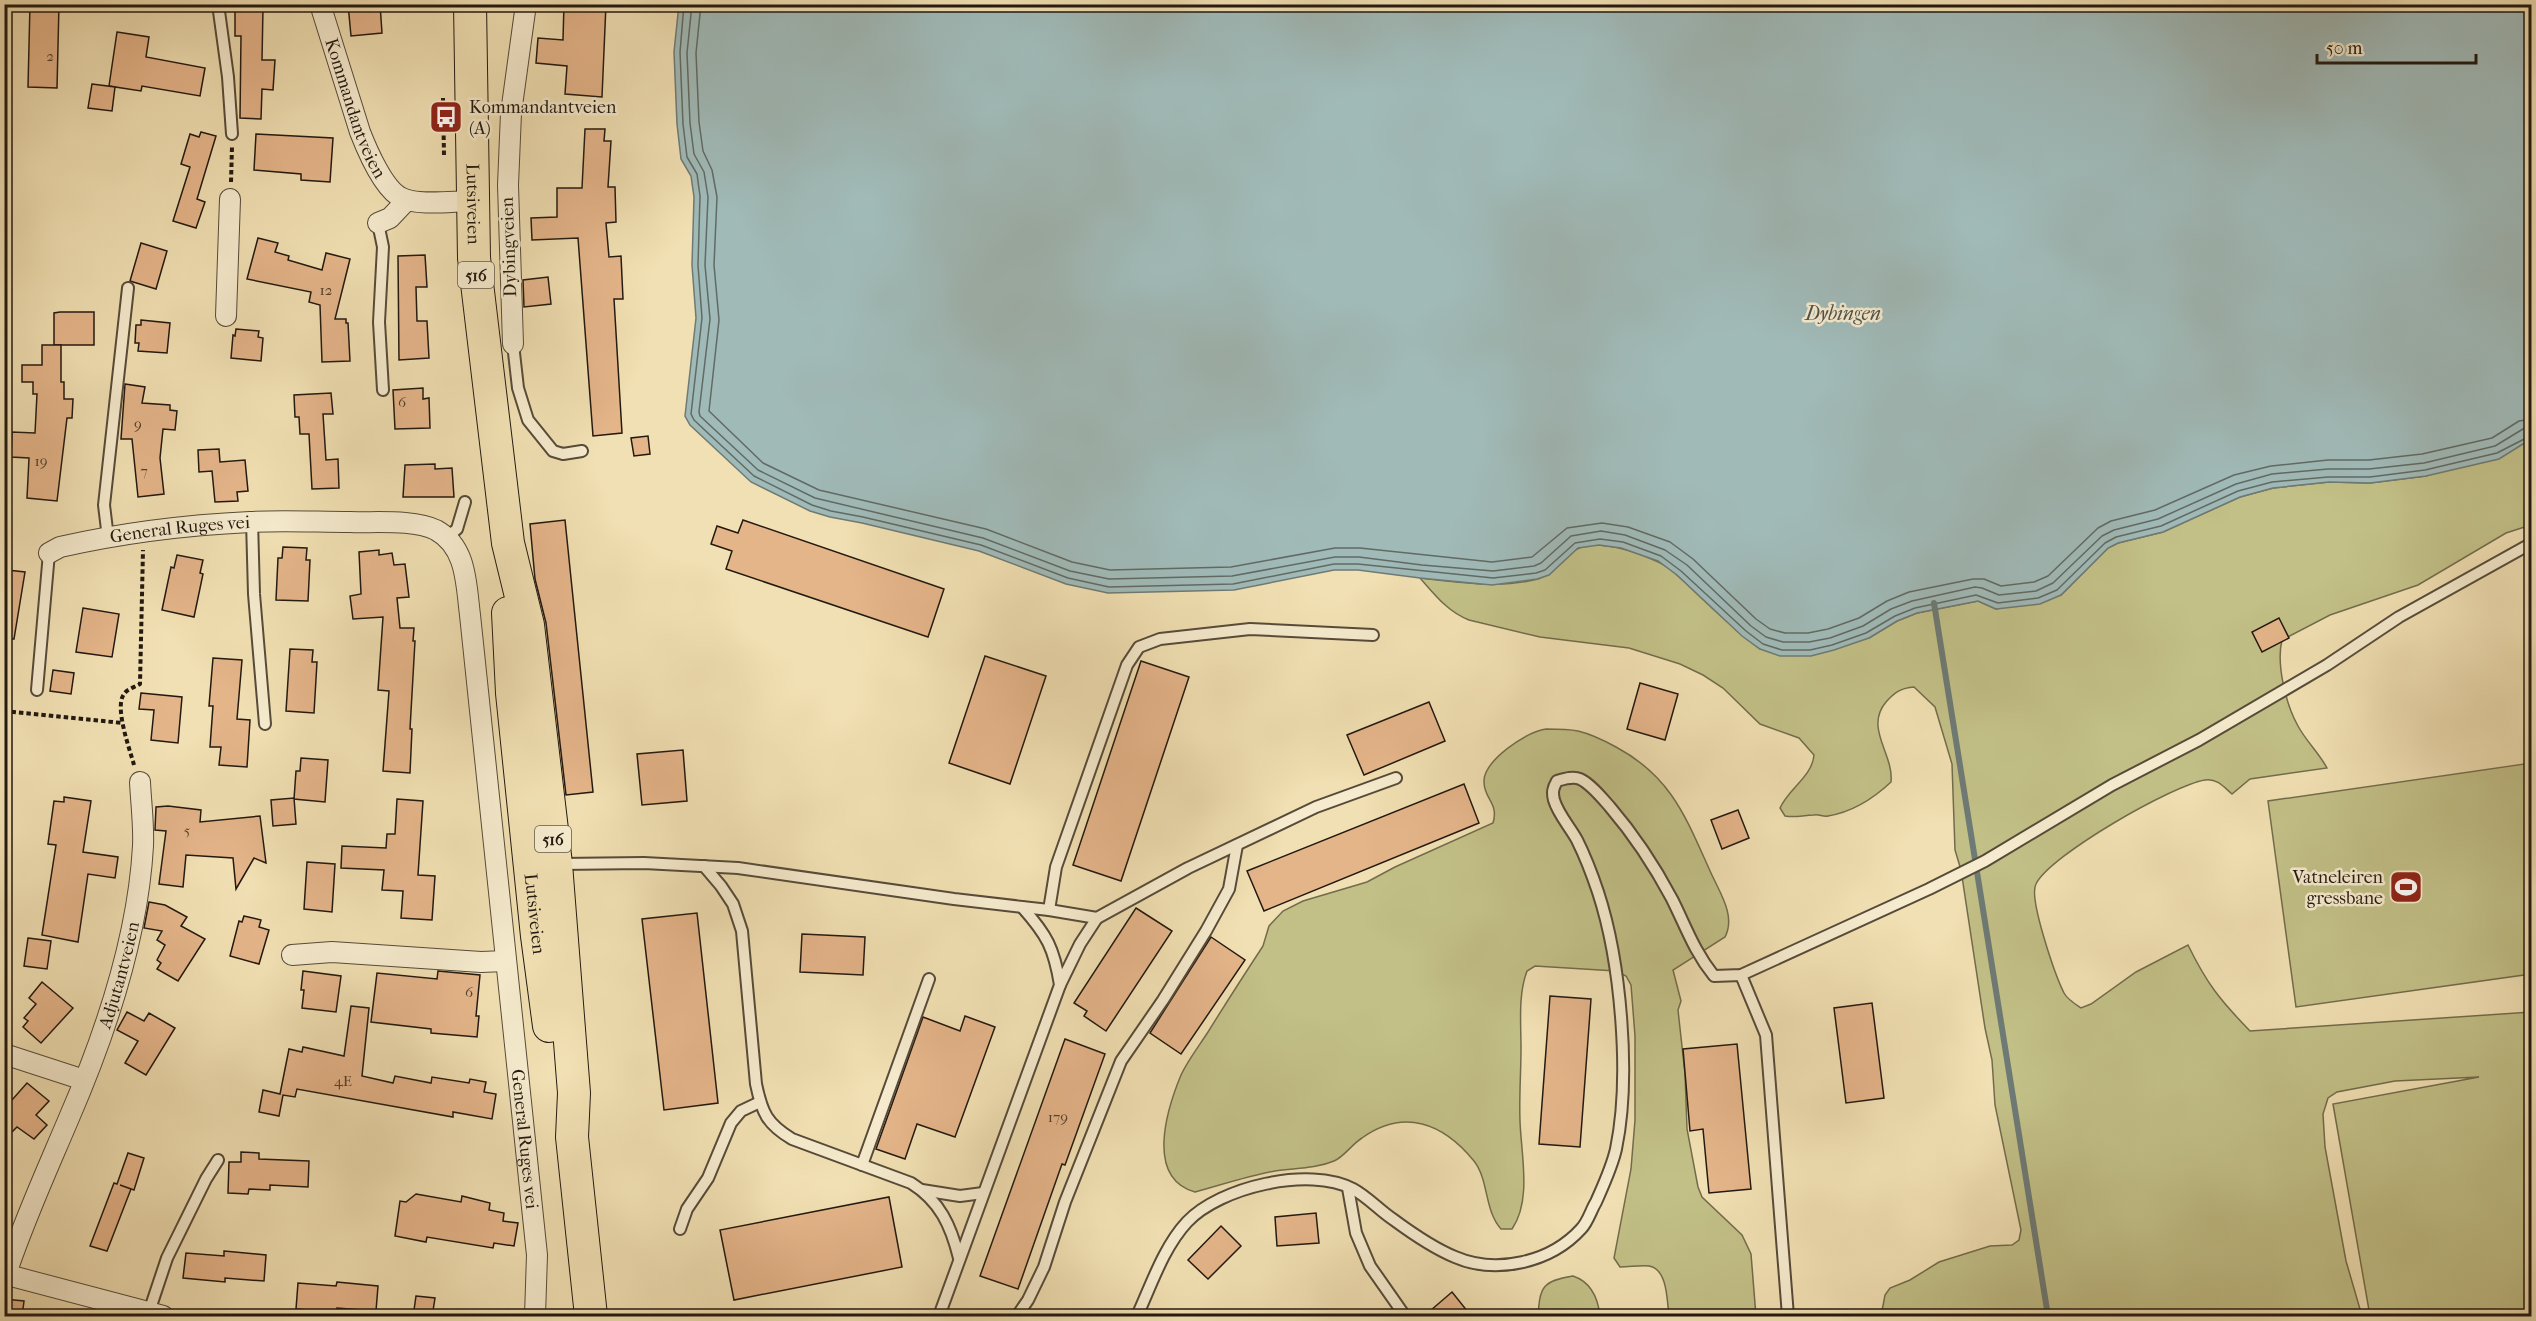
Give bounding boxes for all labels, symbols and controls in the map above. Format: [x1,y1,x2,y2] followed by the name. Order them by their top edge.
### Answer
[2317,27,2476,65] scale bar
[321,35,391,183] street label: Kommandantveien
[2326,38,2363,59] text: 50 m
[46,47,54,65] house number: 2
[469,97,617,139] place label: Kommandantveien (A)
[428,99,464,135] bus stop icon: Kommandantveien (A)
[462,163,484,245] street label: Lutsiveien
[497,196,521,297] street label: Dybingveien
[458,262,494,288] road number: 516
[319,281,333,299] house number: 12
[1803,302,1881,325] water label: Dybingen
[398,393,407,411] house number: 6
[134,415,142,433] house number: 9
[34,452,48,470] house number: 19
[140,462,148,480] house number: 7
[108,511,251,547] street label: General Ruges vei
[184,821,190,839] house number: 5
[535,826,571,852] road number: 516
[2292,867,2384,909] place label: Vatneleiren gressbane
[2388,869,2424,905] sports icon: Vatneleiren gressbane
[520,872,550,956] street label: Lutsiveien
[94,919,144,1032] street label: Adjutantveien
[465,983,474,1001] house number: 6
[507,1068,543,1211] street label: General Ruges vei
[334,1072,352,1090] house number: 4E
[1048,1108,1068,1126] house number: 179

